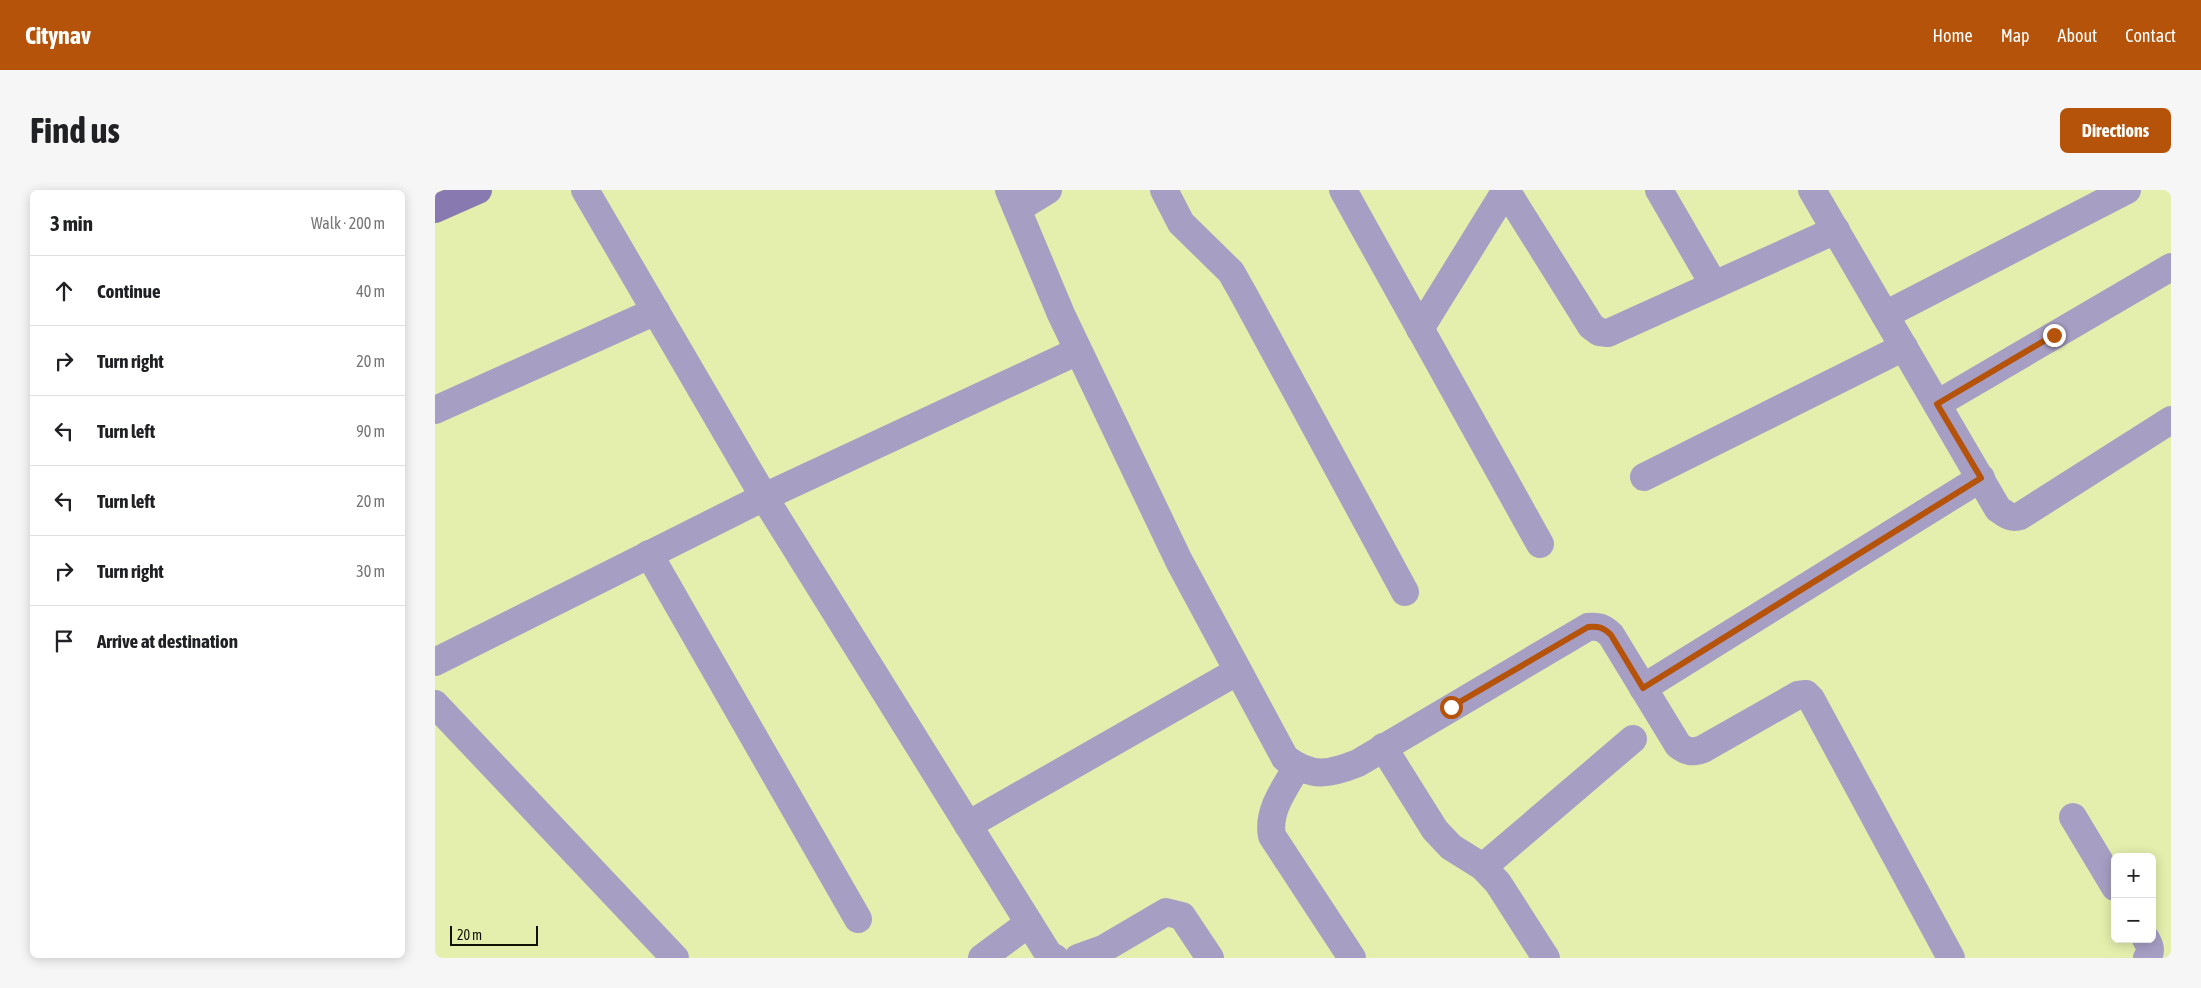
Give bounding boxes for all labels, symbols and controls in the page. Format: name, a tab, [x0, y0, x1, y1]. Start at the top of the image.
text: Citynav	[25, 22, 91, 49]
text: Home	[1933, 25, 1973, 46]
text: Map	[2001, 25, 2030, 46]
text: About	[2058, 25, 2097, 46]
text: Contact	[2125, 25, 2176, 46]
button: Directions	[2060, 108, 2171, 153]
text: Find us	[30, 110, 120, 150]
text: 3 min	[50, 211, 93, 235]
text: Walk · 200 m	[311, 214, 385, 232]
icon: ahead	[50, 277, 78, 305]
text: Continue	[97, 280, 161, 302]
text: 40 m	[356, 282, 385, 300]
route end	[2043, 324, 2066, 347]
icon: right	[50, 347, 78, 375]
text: Turn right	[97, 350, 164, 372]
text: 20 m	[356, 352, 385, 370]
icon: left	[50, 417, 78, 445]
text: Turn left	[97, 420, 155, 442]
text: 90 m	[356, 422, 385, 440]
icon: left	[50, 487, 78, 515]
text: Turn left	[97, 490, 155, 512]
text: 20 m	[356, 492, 385, 510]
icon: right	[50, 557, 78, 585]
text: Turn right	[97, 560, 164, 582]
text: 30 m	[356, 562, 385, 580]
icon: arrive	[50, 627, 78, 655]
text: Arrive at destination	[97, 630, 238, 652]
route start	[1440, 696, 1463, 719]
map controls	[2111, 853, 2156, 943]
button: +	[2111, 853, 2156, 898]
button: −	[2111, 898, 2156, 943]
scale bar	[450, 923, 537, 946]
text: 20 m	[457, 927, 482, 943]

